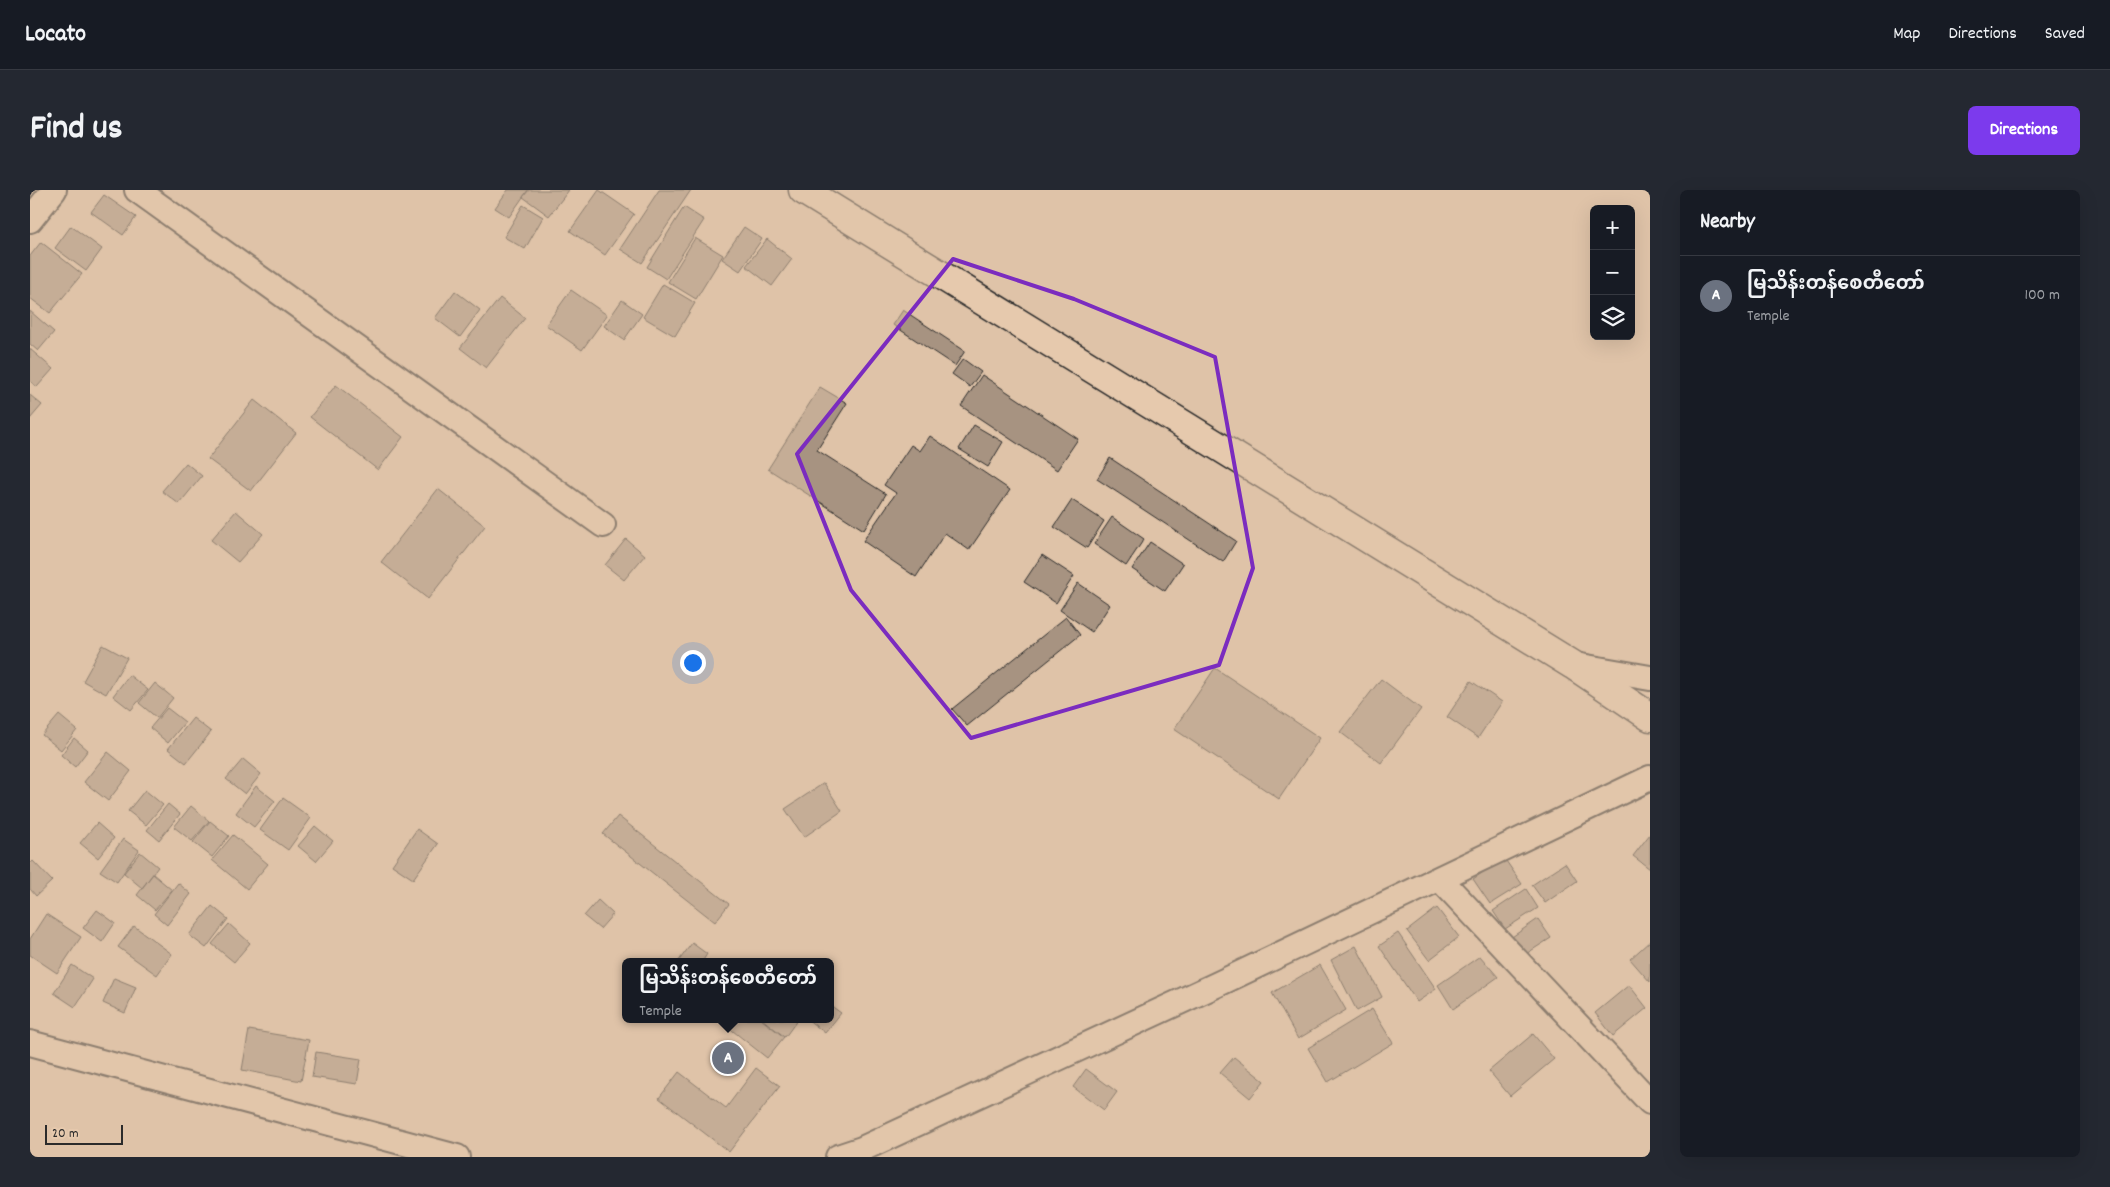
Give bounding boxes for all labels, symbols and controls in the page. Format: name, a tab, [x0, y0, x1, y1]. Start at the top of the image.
text: Locato	[25, 18, 86, 52]
text: Map	[1893, 22, 1920, 47]
text: Directions	[1948, 22, 2017, 47]
text: Saved	[2045, 22, 2085, 47]
text: Find us	[30, 105, 122, 155]
button: Directions	[1968, 106, 2080, 155]
map controls	[1590, 205, 1635, 340]
button: +	[1590, 205, 1635, 250]
text: Nearby	[1700, 208, 1755, 238]
button: −	[1590, 250, 1635, 295]
text: မြသိန်းတန်စေတီတော်	[1747, 272, 1925, 299]
text: A	[1712, 284, 1720, 307]
text: 100 m	[2024, 284, 2060, 307]
button: layers	[1590, 295, 1635, 340]
text: Temple	[1747, 305, 1790, 328]
your location	[680, 650, 706, 676]
popup	[622, 958, 834, 1023]
text: မြသိန်းတန်စေတီတော်	[639, 967, 817, 994]
text: Temple	[639, 1000, 682, 1023]
pin: A	[712, 1039, 744, 1077]
scale bar	[45, 1122, 122, 1145]
text: 20 m	[52, 1124, 79, 1144]

